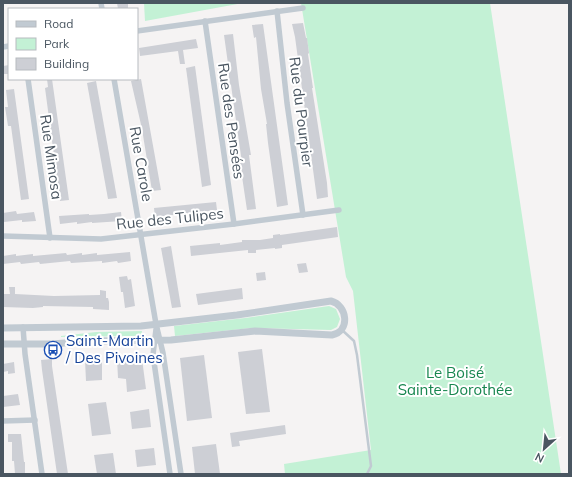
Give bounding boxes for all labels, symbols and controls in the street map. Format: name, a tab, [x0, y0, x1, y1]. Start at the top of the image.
legend	[8, 8, 138, 80]
text: Road	[44, 16, 73, 31]
text: Park	[44, 36, 70, 51]
text: Building	[44, 56, 89, 71]
street label: Rue du Pourpier	[285, 56, 318, 169]
street label: Rue des Pensées	[214, 62, 249, 180]
street label: Rue Mimosa	[36, 113, 67, 201]
street label: Rue Carole	[126, 125, 157, 203]
street label: Rue des Tulipes	[115, 203, 225, 234]
place label: Saint-Martin / Des Pivoines	[65, 331, 163, 367]
bus stop icon: Saint-Martin / Des Pivoines	[43, 340, 63, 360]
park label: Le Boisé Sainte-Dorothée	[398, 363, 512, 399]
north arrow	[524, 429, 564, 469]
text: N	[533, 450, 546, 466]

